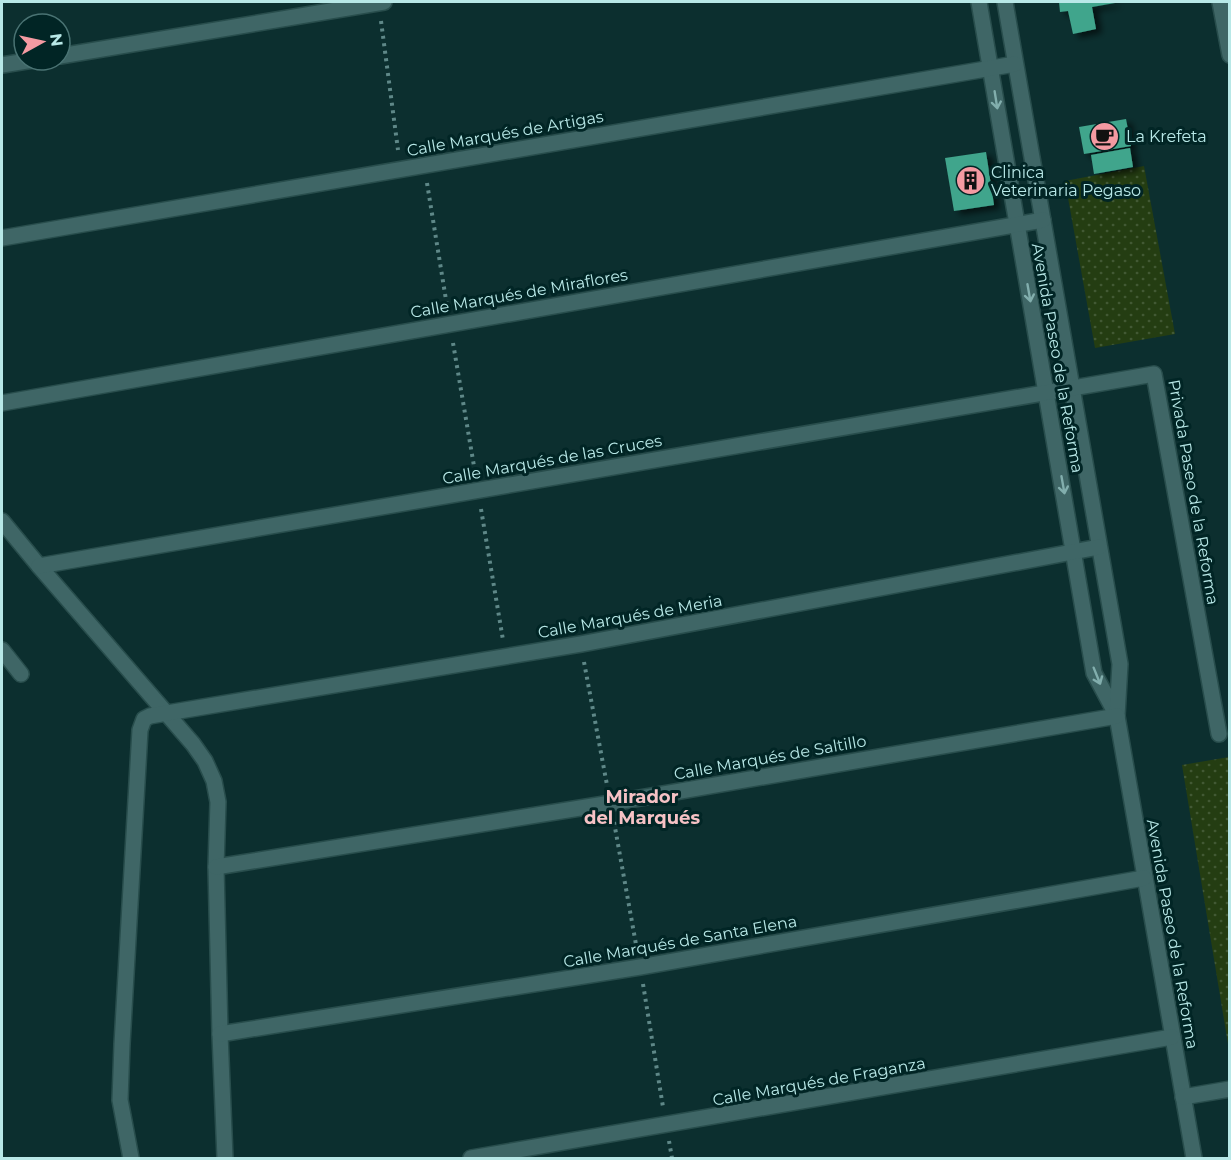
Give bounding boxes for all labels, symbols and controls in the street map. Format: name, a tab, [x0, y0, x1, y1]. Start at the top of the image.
north arrow	[12, 12, 72, 72]
text: N	[46, 32, 67, 48]
one-way arrow	[991, 90, 1002, 110]
street label: Calle Marqués de Artigas	[405, 107, 605, 160]
cafe icon: La Krefeta	[1089, 120, 1121, 152]
place label: La Krefeta	[1126, 127, 1207, 146]
place label: Clinica Veterinaria Pegaso	[991, 163, 1141, 200]
building icon: Clinica Veterinaria Pegaso	[954, 165, 986, 197]
street label: Avenida Paseo de la Reforma	[1028, 242, 1087, 474]
street label: Calle Marqués de Miraflores	[409, 265, 629, 322]
one-way arrow	[1024, 282, 1035, 302]
street label: Privada Paseo de la Reforma	[1164, 378, 1223, 606]
street label: Calle Marqués de las Cruces	[441, 431, 664, 488]
one-way arrow	[1057, 474, 1068, 494]
street label: Calle Marqués de Meria	[536, 591, 724, 642]
one-way arrow	[1092, 667, 1103, 685]
street label: Calle Marqués de Saltillo	[672, 731, 868, 784]
district label: Mirador del Marqués	[584, 786, 700, 829]
street label: Avenida Paseo de la Reforma	[1143, 818, 1202, 1050]
street label: Calle Marqués de Santa Elena	[562, 912, 798, 971]
street label: Calle Marqués de Fraganza	[711, 1053, 927, 1110]

